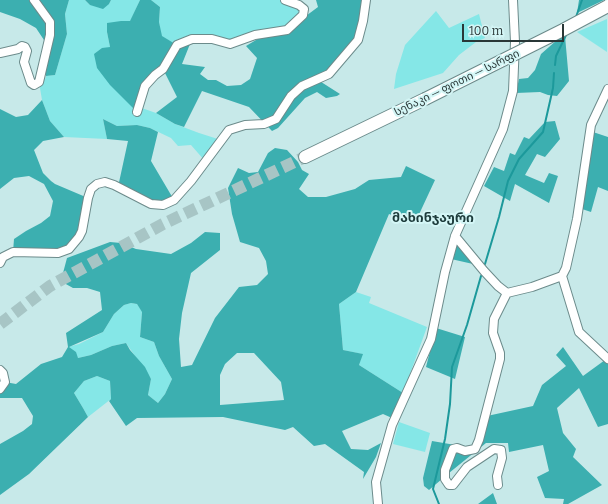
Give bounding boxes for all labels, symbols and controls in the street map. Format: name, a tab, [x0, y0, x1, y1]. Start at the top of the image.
scale bar	[464, 16, 566, 42]
text: 100 m	[469, 24, 503, 38]
street label: სენაკი — ფოთი — სარფი	[392, 47, 522, 119]
district label: მახინჯაური	[392, 210, 474, 226]

